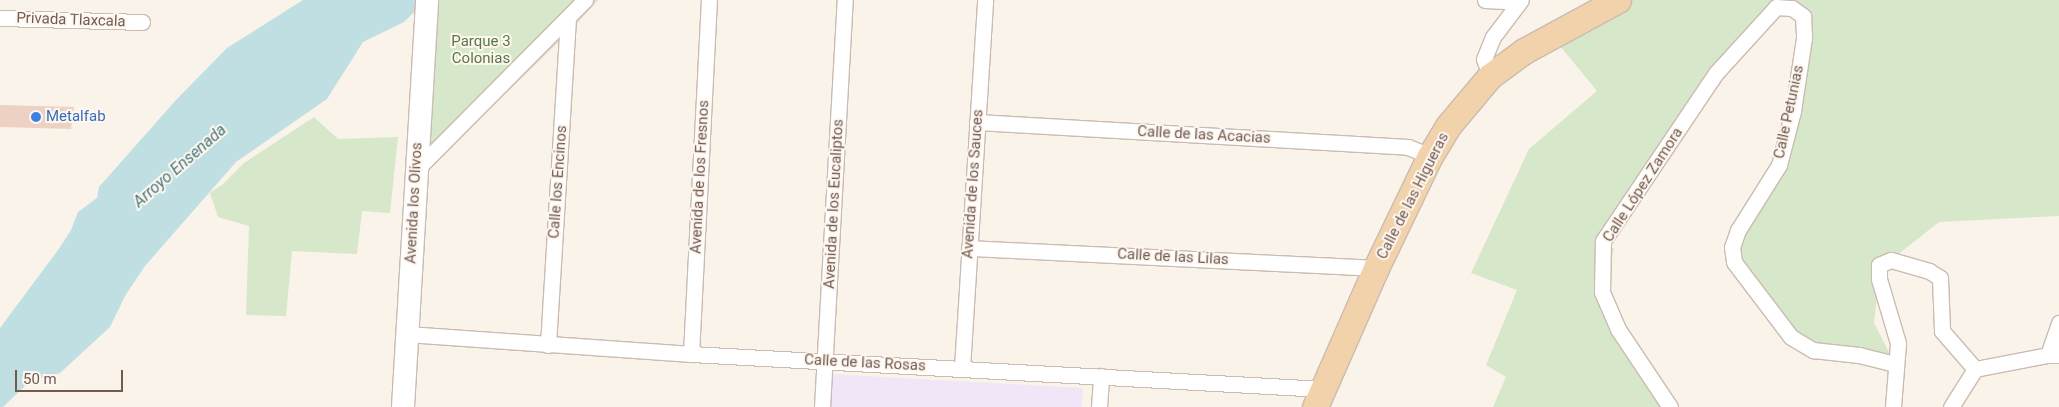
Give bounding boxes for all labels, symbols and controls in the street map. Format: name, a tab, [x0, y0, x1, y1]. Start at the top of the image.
street label: Privada Tlaxcala	[16, 9, 126, 31]
park label: Parque 3 Colonias	[451, 32, 511, 67]
street label: Calle Petunias	[1770, 64, 1808, 160]
street label: Avenida de los Fresnos	[687, 100, 713, 254]
place label: Metalfab	[46, 108, 106, 126]
street label: Avenida de los Sauces	[959, 109, 987, 259]
marker: Metalfab	[30, 111, 42, 123]
street label: Avenida de los Eucaliptos	[821, 119, 847, 289]
water label: Arroyo Ensenada	[130, 120, 230, 212]
street label: Calle de las Acacias	[1137, 123, 1271, 147]
street label: Calle López Zamora	[1599, 124, 1687, 246]
street label: Calle los Encinos	[545, 125, 571, 239]
street label: Calle de las Higueras	[1373, 130, 1453, 262]
street label: Avenida los Olivos	[402, 142, 426, 264]
street label: Calle de las Lilas	[1117, 245, 1229, 269]
street label: Calle de las Rosas	[804, 351, 926, 375]
scale bar	[18, 360, 125, 392]
text: 50 m	[23, 370, 57, 388]

